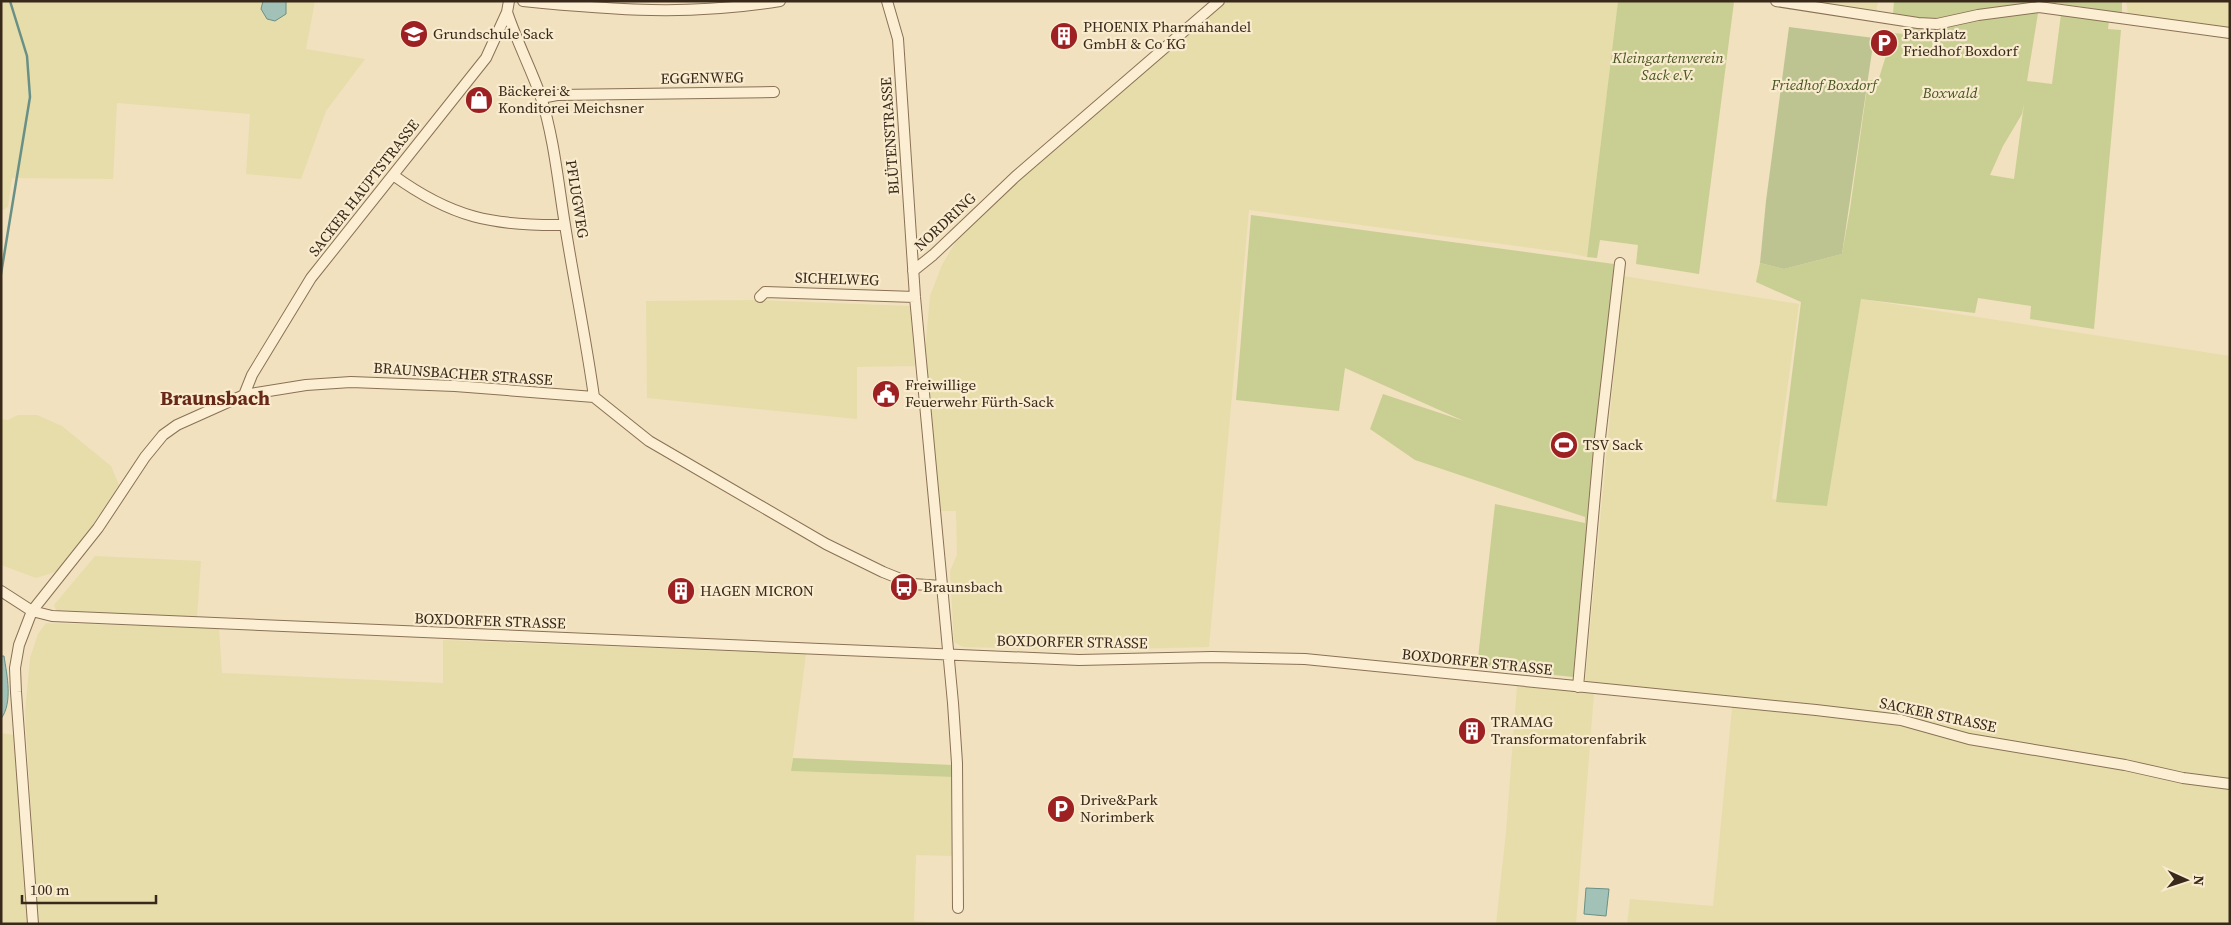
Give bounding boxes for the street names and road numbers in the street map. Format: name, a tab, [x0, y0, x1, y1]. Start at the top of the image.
street label: EGGENWEG	[660, 66, 744, 89]
street label: BLÜTENSTRASSE	[875, 77, 904, 195]
street label: SACKER HAUPTSTRASSE	[303, 115, 424, 261]
street label: PFLUGWEG	[561, 158, 594, 240]
street label: NORDRING	[909, 188, 980, 256]
street label: SICHELWEG	[795, 267, 879, 290]
street label: BRAUNSBACHER STRASSE	[373, 357, 553, 390]
street label: BOXDORFER STRASSE	[414, 607, 566, 634]
street label: BOXDORFER STRASSE	[996, 630, 1148, 653]
street label: BOXDORFER STRASSE	[1401, 643, 1553, 680]
street label: SACKER STRASSE	[1878, 692, 1999, 737]

